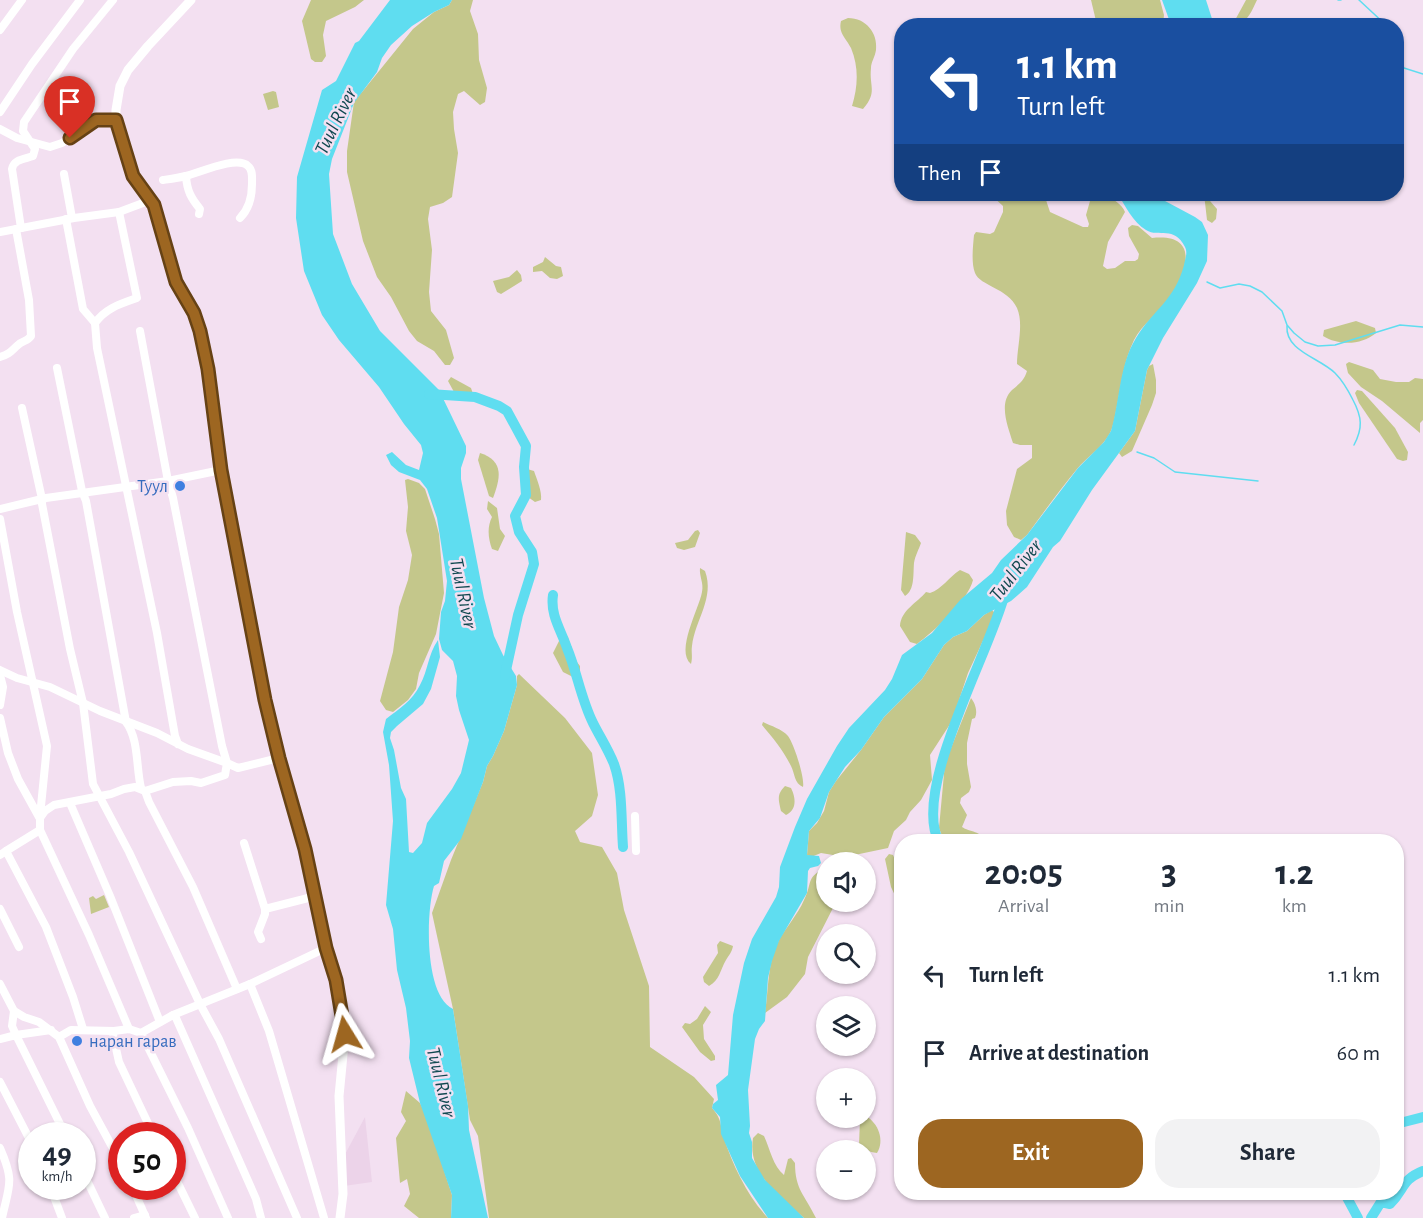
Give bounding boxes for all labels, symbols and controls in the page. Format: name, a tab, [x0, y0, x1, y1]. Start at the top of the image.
icon: left	[918, 42, 996, 120]
text: 1.1 km	[1017, 44, 1118, 86]
pin	[44, 76, 95, 138]
water label: Tuul River	[311, 84, 361, 158]
icon: arrive	[53, 85, 86, 118]
text: Turn left	[1017, 93, 1105, 120]
icon: arrive	[974, 156, 1007, 189]
text: Then	[918, 162, 962, 184]
place label: Туул	[137, 478, 168, 496]
marker: Туул	[173, 479, 187, 493]
water label: Tuul River	[986, 536, 1046, 605]
water label: Tuul River	[446, 556, 480, 631]
map controls	[816, 852, 876, 1200]
button: sound	[816, 852, 876, 912]
text: 20:05	[985, 855, 1063, 891]
text: 3	[1161, 855, 1177, 891]
text: 1.2	[1275, 855, 1313, 891]
text: Arrival	[998, 896, 1049, 916]
text: min	[1153, 896, 1185, 916]
text: km	[1282, 896, 1307, 916]
button: search	[816, 924, 876, 984]
icon: left	[918, 959, 951, 992]
text: Turn left	[969, 964, 1043, 986]
text: 1.1 km	[1329, 964, 1380, 986]
button: layers	[816, 996, 876, 1056]
position arrow	[313, 1002, 377, 1066]
place label: наран гарав	[89, 1033, 177, 1051]
marker: наран гарав	[70, 1034, 84, 1048]
icon: arrive	[918, 1037, 951, 1070]
text: Arrive at destination	[969, 1042, 1149, 1064]
text: 60 m	[1337, 1042, 1380, 1064]
water label: Tuul River	[423, 1045, 459, 1120]
button: +	[816, 1068, 876, 1128]
button: Exit	[918, 1119, 1143, 1188]
button: Share	[1155, 1119, 1380, 1188]
speed limit sign: 50	[108, 1122, 186, 1200]
text: 49	[42, 1139, 72, 1169]
button: −	[816, 1140, 876, 1200]
text: km/h	[42, 1169, 72, 1184]

